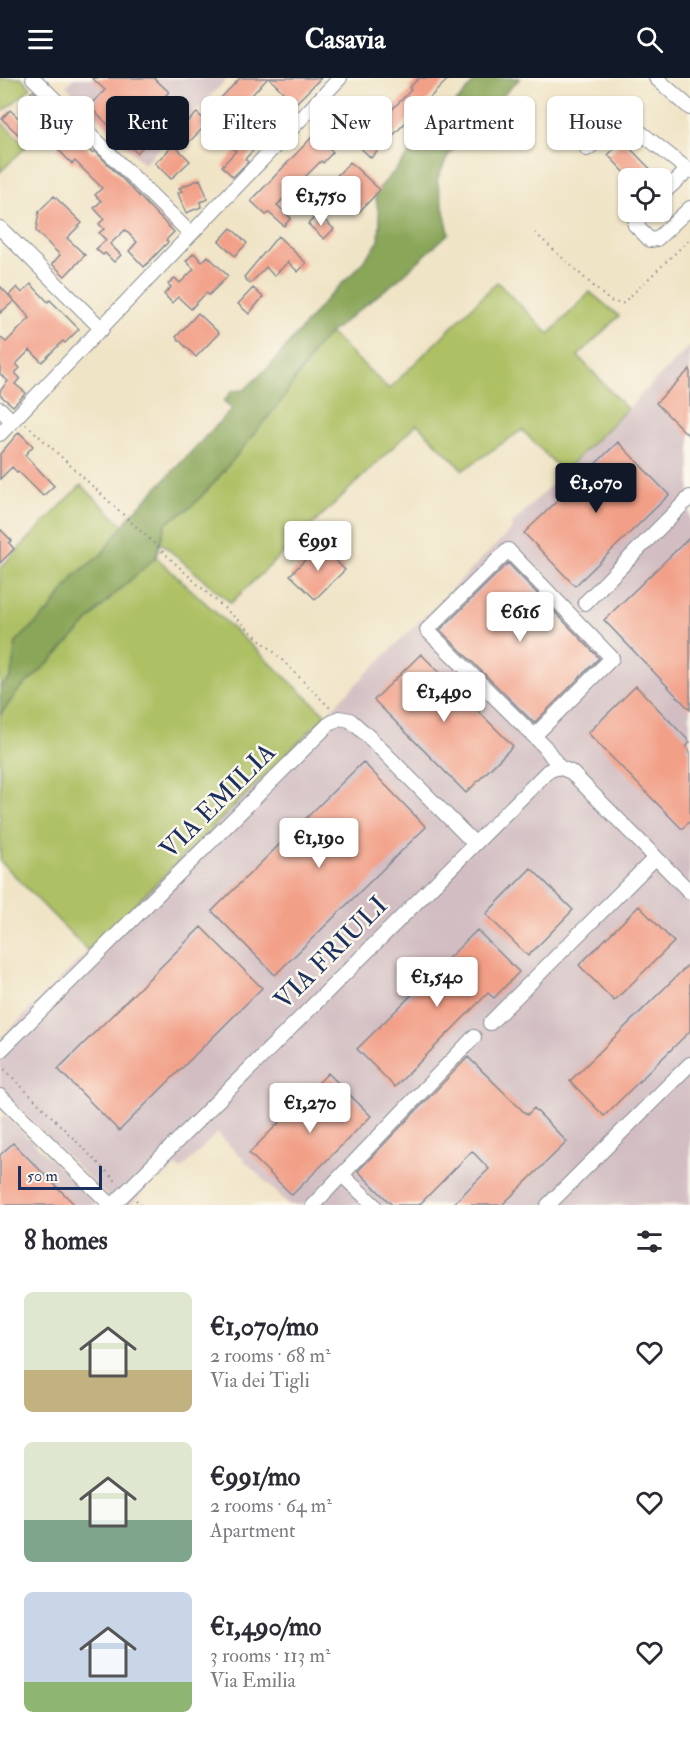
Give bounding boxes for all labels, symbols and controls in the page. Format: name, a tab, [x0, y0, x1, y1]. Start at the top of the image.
icon: menu	[24, 23, 57, 56]
text: Casavia	[305, 23, 385, 56]
icon: search	[633, 23, 666, 56]
chip: Buy	[18, 96, 94, 150]
chip: Rent	[106, 96, 189, 150]
chip: Filters	[201, 96, 298, 150]
chip: New	[310, 96, 392, 150]
chip: Apartment	[404, 96, 535, 150]
chip: House	[547, 96, 643, 150]
map controls	[618, 168, 672, 222]
button: locate	[618, 168, 672, 222]
pin: €1,750	[272, 176, 370, 227]
text: €1,750	[296, 183, 346, 208]
pin: €1,070	[547, 463, 645, 514]
text: €1,070	[569, 470, 623, 495]
pin: €991	[282, 521, 354, 572]
text: €991	[298, 528, 338, 553]
pin: €616	[484, 592, 556, 643]
text: €616	[501, 599, 539, 624]
pin: €1,490	[395, 672, 493, 723]
text: €1,490	[416, 679, 472, 704]
street label: VIA EMILIA	[153, 736, 283, 866]
pin: €1,190	[270, 818, 368, 869]
text: €1,190	[293, 825, 345, 850]
street label: VIA FRIULI	[268, 890, 394, 1016]
pin: €1,540	[388, 957, 486, 1008]
text: €1,540	[411, 964, 463, 989]
pin: €1,270	[261, 1083, 359, 1134]
text: €1,270	[283, 1090, 337, 1115]
scale bar	[18, 1163, 102, 1190]
text: 50 m	[27, 1166, 58, 1186]
text: 8 homes	[24, 1225, 108, 1257]
icon: filters	[633, 1225, 666, 1258]
text: €1,070/mo	[210, 1311, 319, 1343]
icon: home	[72, 1316, 144, 1388]
icon: heart	[633, 1336, 666, 1369]
text: 2 rooms · 68 m²	[210, 1343, 331, 1368]
text: Via dei Tigli	[210, 1368, 310, 1393]
text: €991/mo	[210, 1461, 300, 1493]
icon: home	[72, 1466, 144, 1538]
icon: heart	[633, 1486, 666, 1519]
text: 2 rooms · 64 m²	[210, 1493, 332, 1518]
text: Apartment	[210, 1518, 295, 1543]
text: €1,490/mo	[210, 1611, 321, 1643]
icon: home	[72, 1616, 144, 1688]
icon: heart	[633, 1636, 666, 1669]
text: 3 rooms · 113 m²	[210, 1643, 331, 1668]
text: Via Emilia	[210, 1668, 296, 1693]

